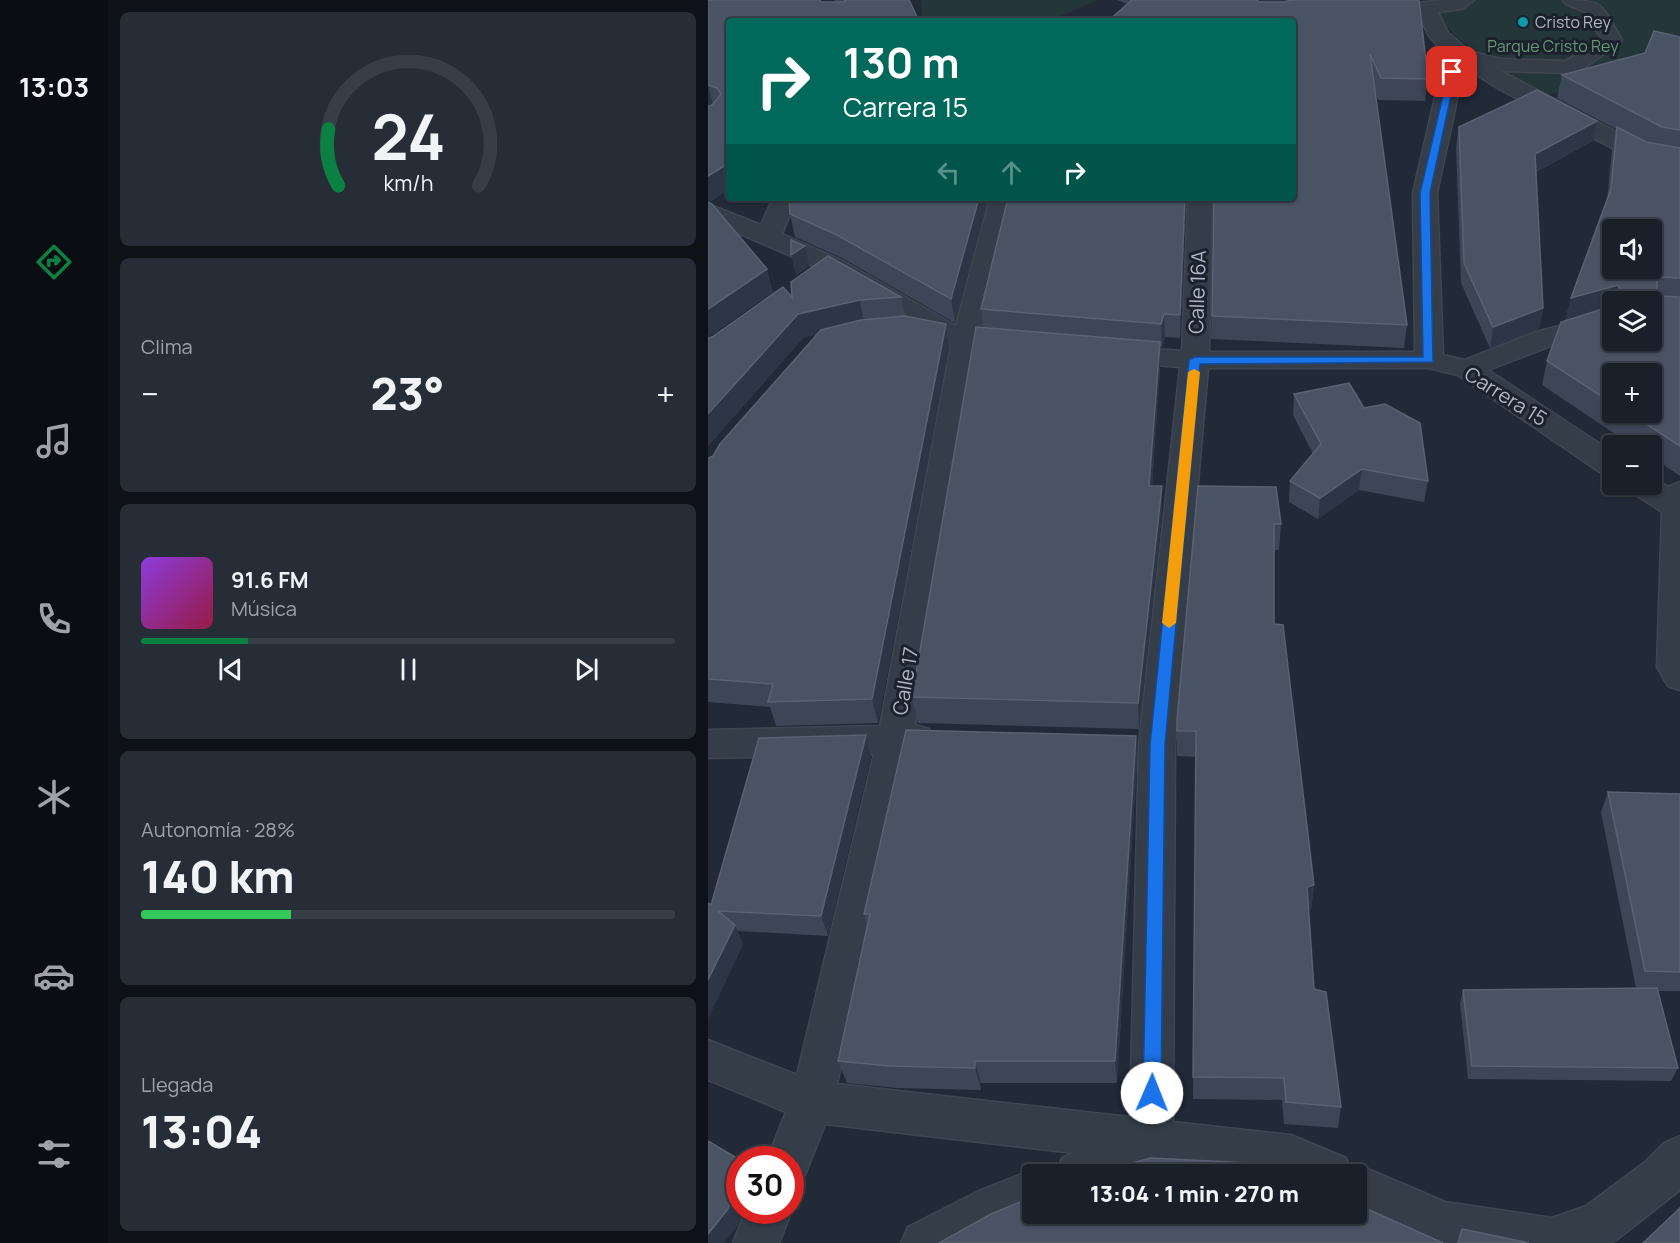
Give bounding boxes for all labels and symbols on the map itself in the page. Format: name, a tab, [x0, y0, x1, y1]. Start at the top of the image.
place label: Cristo Rey	[1535, 11, 1611, 33]
marker: Cristo Rey	[1516, 15, 1530, 29]
park label: Parque Cristo Rey	[1487, 35, 1619, 57]
pin	[1426, 46, 1477, 97]
street label: Calle 16A	[1182, 250, 1212, 334]
street label: Carrera 15	[1460, 360, 1552, 432]
street label: Calle 17	[886, 645, 924, 717]
position arrow	[1120, 1061, 1184, 1125]
speed limit sign: 30	[726, 1146, 804, 1224]

